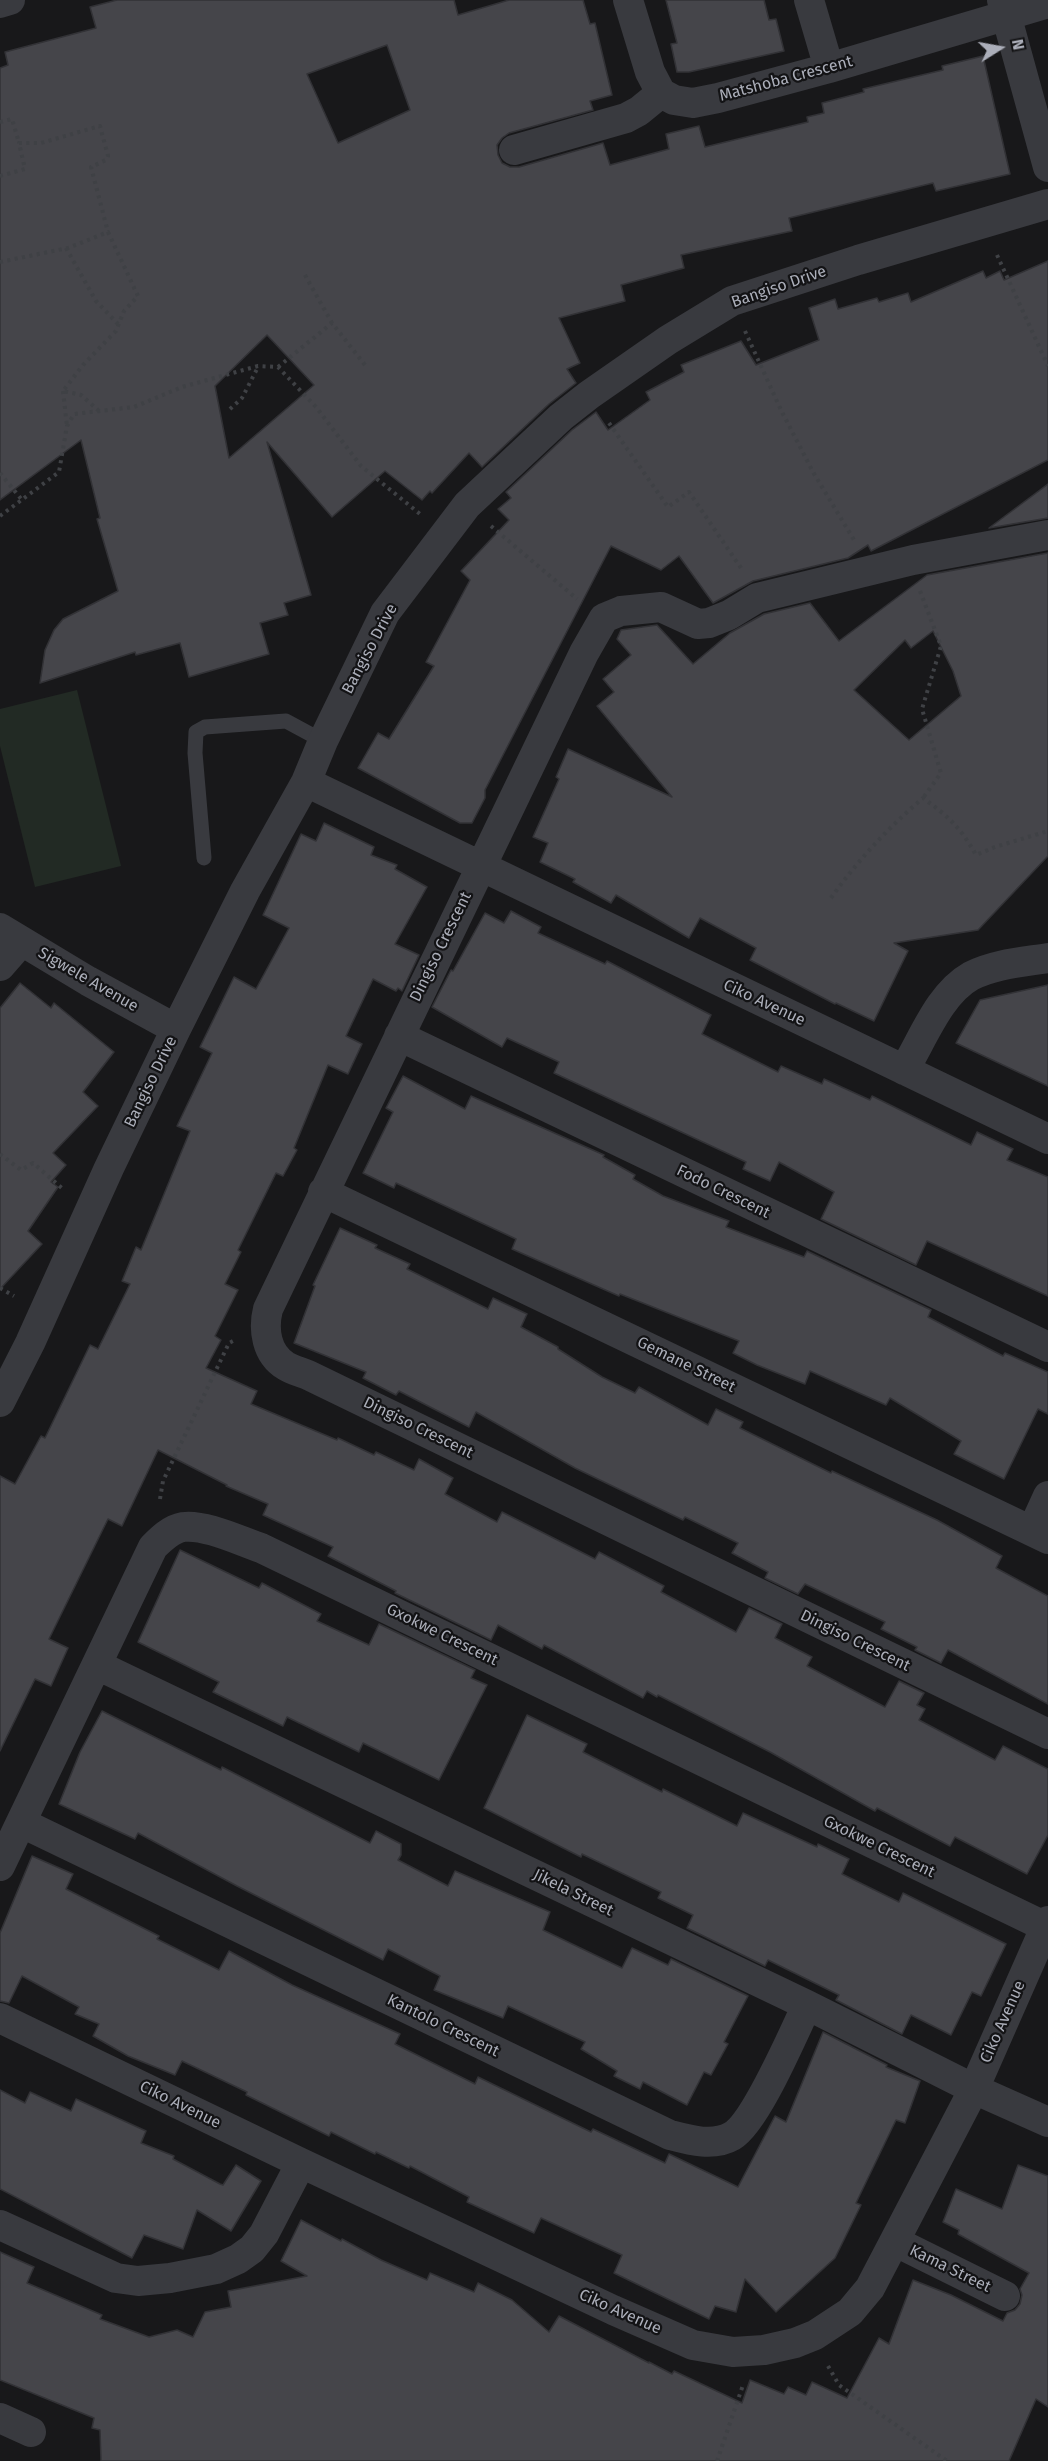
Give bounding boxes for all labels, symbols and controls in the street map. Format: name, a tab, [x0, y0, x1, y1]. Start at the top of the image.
north arrow	[970, 18, 1030, 78]
text: N	[1008, 37, 1028, 51]
street label: Matshoba Crescent	[717, 52, 855, 106]
street label: Bangiso Drive	[729, 262, 829, 312]
street label: Bangiso Drive	[338, 601, 402, 697]
street label: Dingiso Crescent	[406, 889, 476, 1005]
street label: Sigwele Avenue	[35, 944, 141, 1016]
street label: Ciko Avenue	[720, 976, 808, 1030]
street label: Bangiso Drive	[121, 1033, 181, 1131]
street label: Fodo Crescent	[673, 1161, 773, 1223]
street label: Gemane Street	[634, 1333, 738, 1397]
street label: Dingiso Crescent	[360, 1393, 476, 1463]
street label: Gxokwe Crescent	[383, 1600, 501, 1670]
street label: Dingiso Crescent	[797, 1606, 913, 1676]
street label: Gxokwe Crescent	[820, 1812, 938, 1882]
street label: Jikela Street	[530, 1865, 616, 1921]
street label: Ciko Avenue	[976, 1978, 1030, 2066]
street label: Kantolo Crescent	[384, 1991, 502, 2061]
street label: Ciko Avenue	[136, 2077, 224, 2133]
street label: Kama Street	[906, 2241, 994, 2297]
street label: Ciko Avenue	[576, 2285, 664, 2339]

